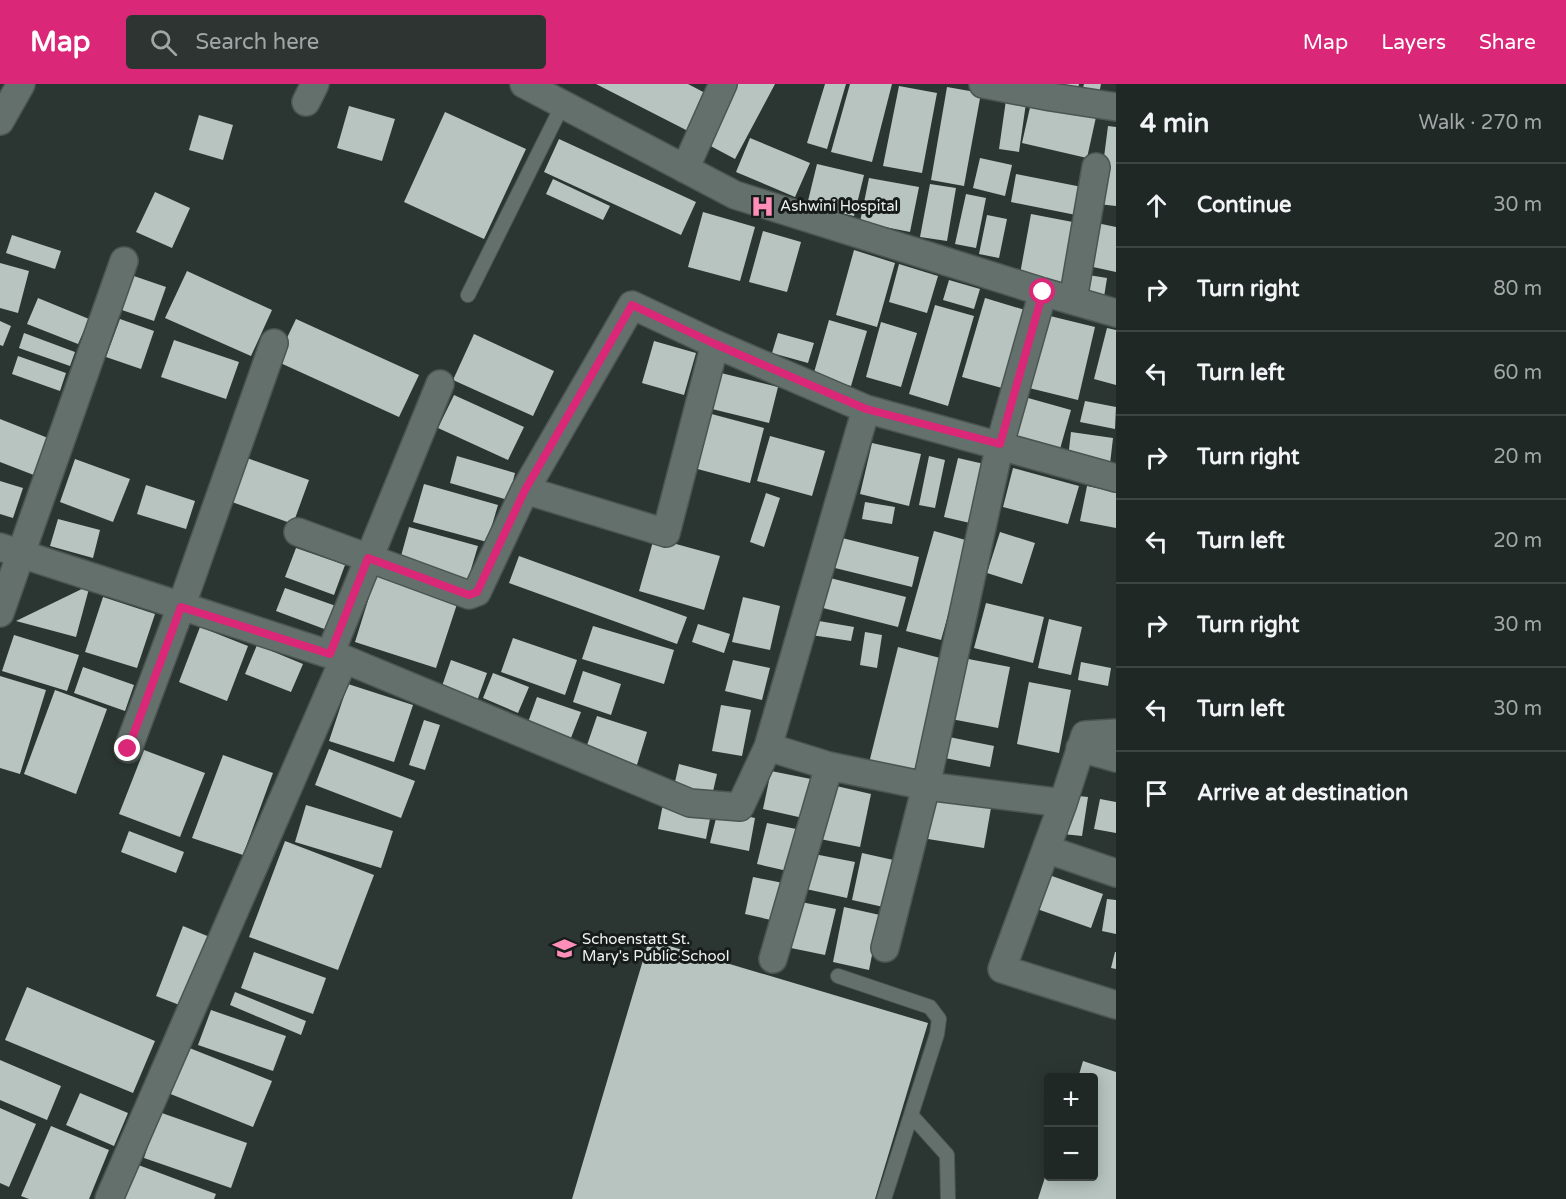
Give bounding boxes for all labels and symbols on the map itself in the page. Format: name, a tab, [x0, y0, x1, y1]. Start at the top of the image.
hospital icon: Ashwini Hospital	[749, 193, 775, 219]
place label: Ashwini Hospital	[780, 197, 898, 215]
route start	[1029, 278, 1055, 304]
route end	[114, 735, 140, 761]
place label: Schoenstatt St. Mary's Public School	[582, 930, 729, 965]
school or university icon: Schoenstatt St. Mary's Public School	[551, 935, 577, 961]

